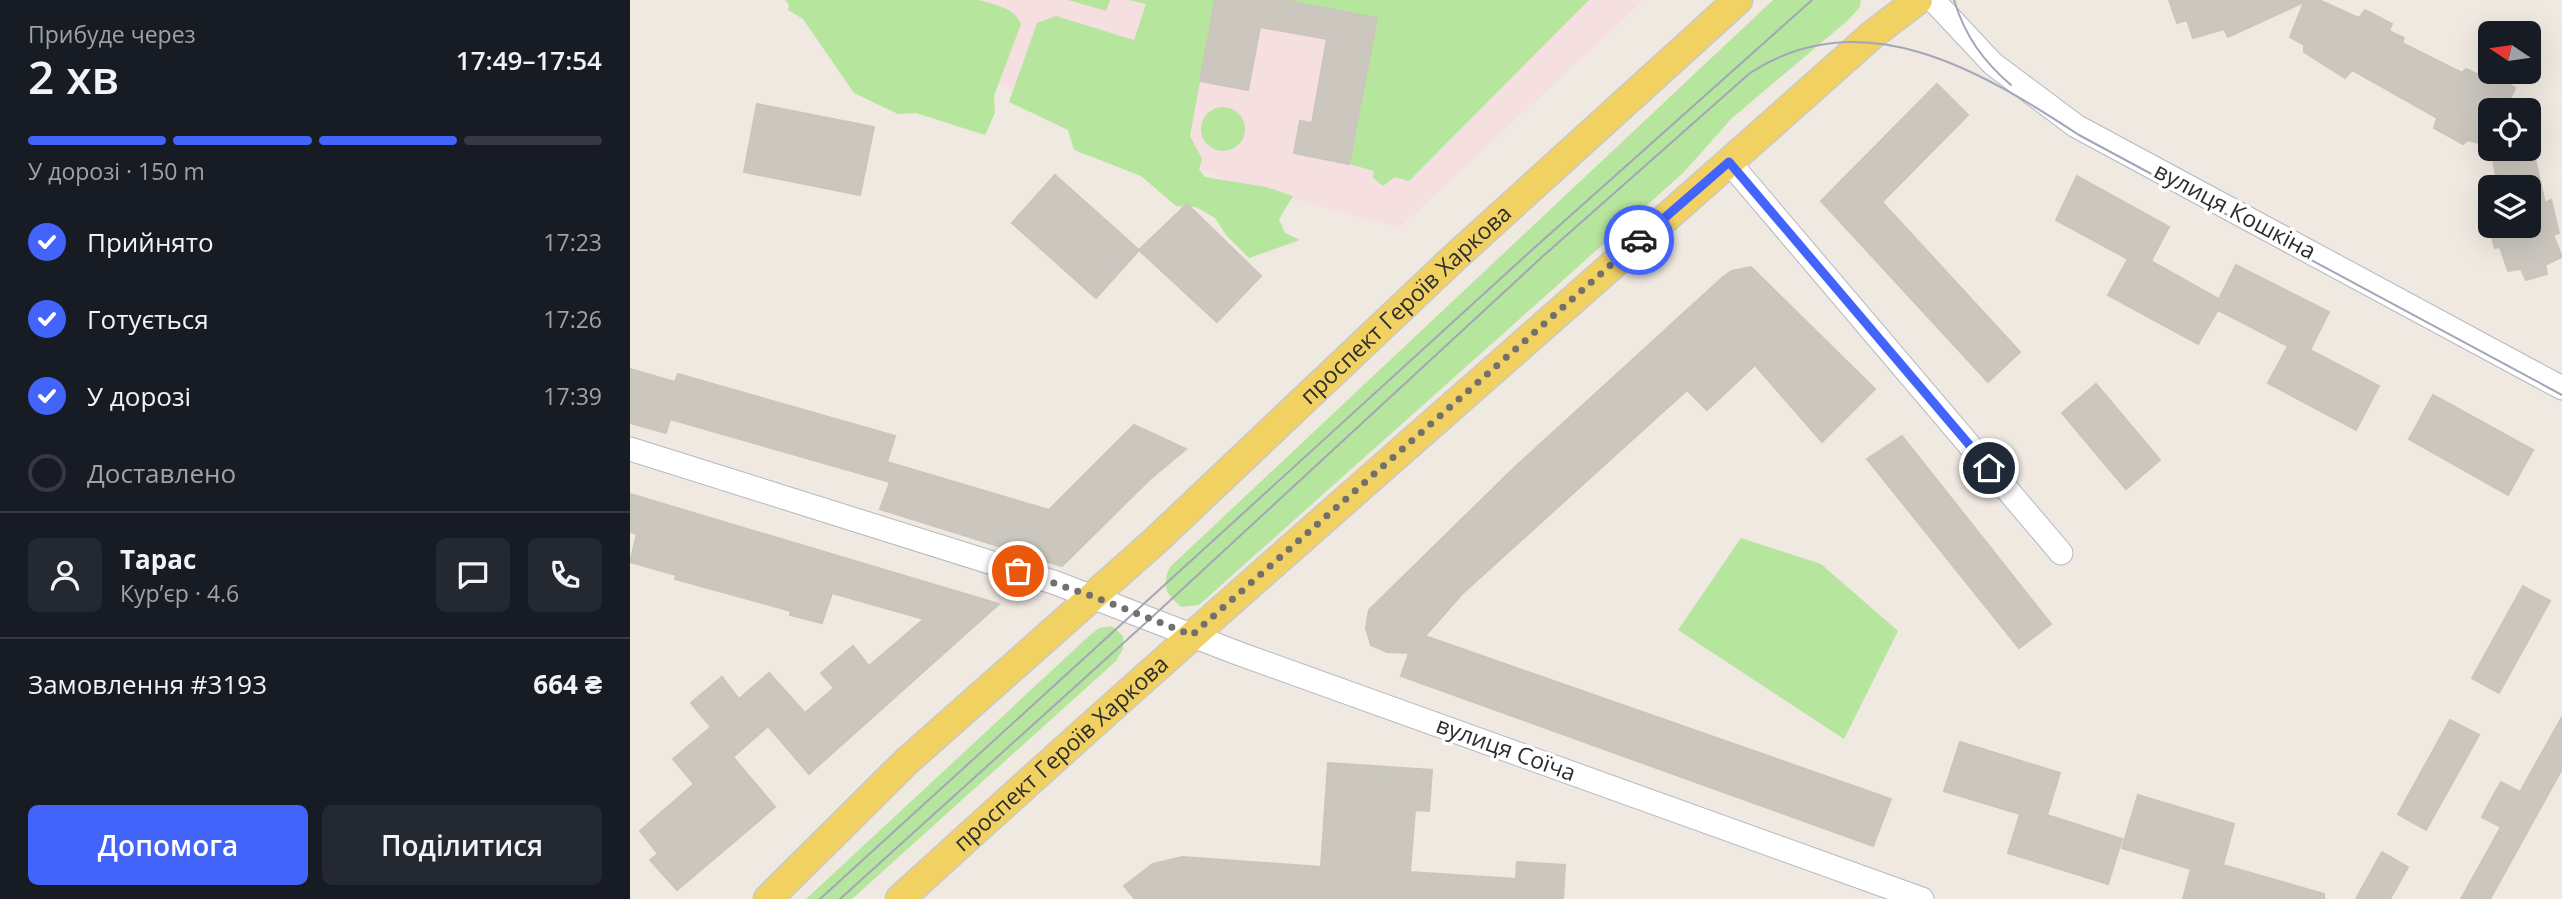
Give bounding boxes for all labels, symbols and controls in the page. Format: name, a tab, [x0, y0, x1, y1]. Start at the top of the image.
text: Прибуде через	[28, 18, 196, 50]
north arrow	[2478, 21, 2541, 84]
map controls	[2478, 21, 2541, 238]
text: 17:49–17:54	[456, 42, 602, 78]
text: 2 хв	[28, 45, 119, 107]
button: locate	[2478, 98, 2541, 161]
street label: вулиця Кошкіна	[2149, 154, 2322, 266]
text: У дорозі · 150 m	[28, 155, 205, 187]
button: layers	[2478, 175, 2541, 238]
street label: проспект Героїв Харкова	[1292, 197, 1518, 411]
courier	[1604, 205, 1674, 275]
icon: car	[1620, 221, 1658, 259]
icon: check	[28, 223, 66, 261]
text: Прийнято	[87, 224, 214, 260]
text: 17:23	[543, 226, 602, 258]
icon: check	[28, 300, 66, 338]
text: Готується	[87, 301, 209, 337]
text: 17:26	[543, 303, 602, 335]
icon: check	[28, 377, 66, 415]
text: У дорозі	[87, 378, 191, 414]
text: 17:39	[543, 380, 602, 412]
pin	[1959, 438, 2019, 498]
icon: home	[1970, 449, 2008, 487]
text: Доставлено	[87, 455, 236, 491]
button: person	[28, 538, 102, 612]
button: chat	[436, 538, 510, 612]
button: phone	[528, 538, 602, 612]
text: Тарас	[120, 541, 196, 577]
pin	[988, 541, 1048, 601]
icon: bag	[999, 552, 1037, 590]
text: Кур’єр · 4.6	[120, 577, 239, 609]
street label: проспект Героїв Харкова	[946, 648, 1175, 858]
text: Замовлення #3193	[28, 666, 267, 702]
text: 664 ₴	[533, 666, 602, 702]
street label: вулиця Соїча	[1432, 708, 1581, 788]
button: Допомога	[28, 805, 308, 885]
button: Поділитися	[322, 805, 602, 885]

